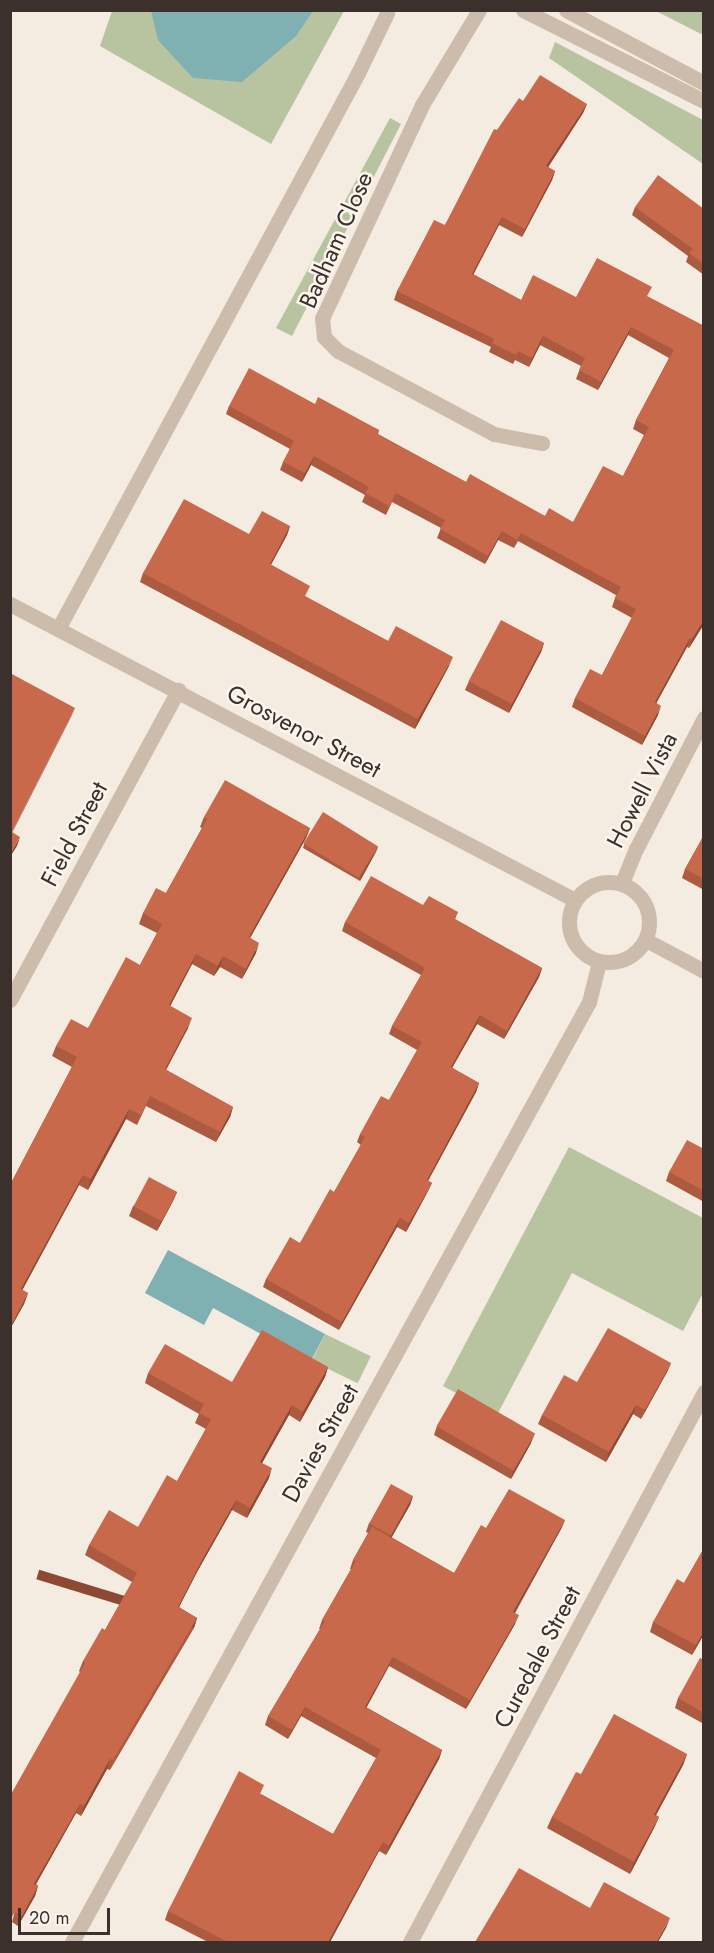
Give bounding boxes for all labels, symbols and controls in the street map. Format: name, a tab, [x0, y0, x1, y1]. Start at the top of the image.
street label: Badham Close	[293, 168, 379, 312]
street label: Grosvenor Street	[222, 678, 386, 784]
street label: Howell Vista	[601, 728, 683, 852]
street label: Field Street	[34, 777, 114, 891]
street label: Davies Street	[276, 1379, 364, 1507]
street label: Curedale Street	[487, 1581, 587, 1733]
scale bar	[21, 1896, 112, 1934]
text: 20 m	[29, 1905, 69, 1931]

